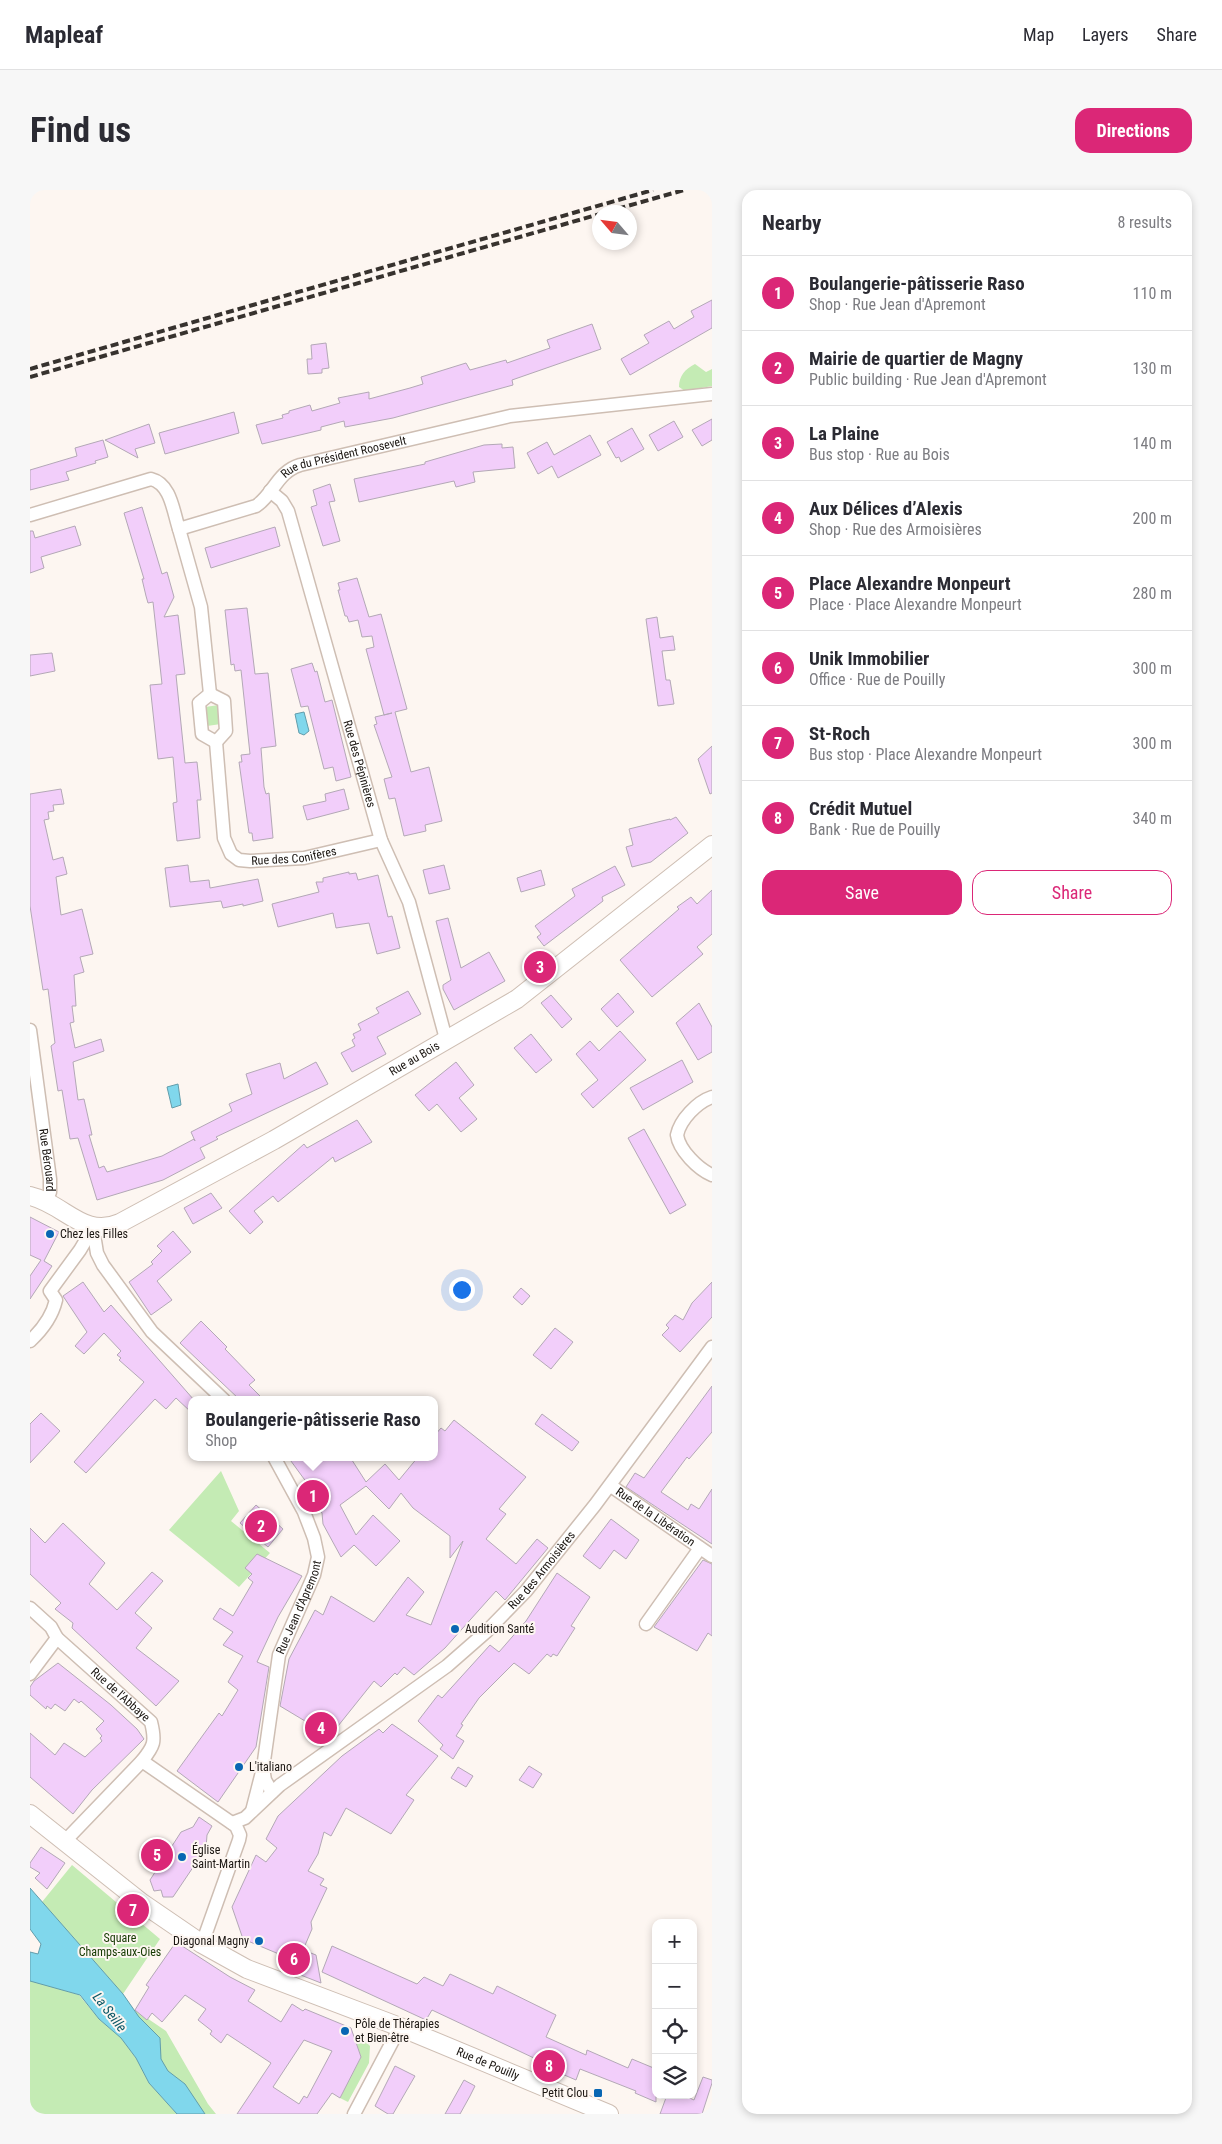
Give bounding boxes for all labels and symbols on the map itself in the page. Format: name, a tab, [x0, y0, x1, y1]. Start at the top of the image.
north arrow	[592, 205, 637, 250]
street label: Rue du Président Roosevelt	[278, 433, 408, 481]
street label: Rue des Pépinières	[340, 719, 378, 809]
street label: Rue des Conifères	[251, 844, 338, 868]
pin: 3	[524, 948, 556, 986]
street label: Rue au Bois	[387, 1039, 442, 1079]
street label: Rue Bérouard	[36, 1127, 57, 1191]
place label: Chez les Filles	[60, 1227, 128, 1241]
marker: Chez les Filles	[44, 1228, 56, 1240]
your location	[449, 1277, 475, 1303]
pin: 1	[297, 1477, 329, 1515]
street label: Rue de la Libération	[613, 1484, 698, 1549]
pin: 2	[245, 1507, 277, 1545]
street label: Rue des Armoisières	[505, 1528, 578, 1612]
street label: Rue Jean d'Apremont	[273, 1559, 324, 1656]
place label: Audition Santé	[465, 1622, 535, 1636]
marker: Audition Santé	[449, 1623, 461, 1635]
street label: Rue de l'Abbaye	[88, 1665, 153, 1725]
pin: 4	[305, 1709, 337, 1747]
place label: L'italiano	[249, 1760, 292, 1774]
marker: L'italiano	[233, 1761, 245, 1773]
pin: 5	[141, 1836, 173, 1874]
place label: Église Saint-Martin	[192, 1842, 250, 1871]
marker: Église Saint-Martin	[176, 1851, 188, 1863]
pin: 7	[117, 1891, 149, 1929]
park label: Square Champs-aux-Oies	[79, 1931, 161, 1959]
place label: Diagonal Magny	[173, 1934, 249, 1948]
marker: Diagonal Magny	[253, 1935, 265, 1947]
pin: 6	[278, 1940, 310, 1978]
water label: La Seille	[90, 1989, 130, 2035]
place label: Pôle de Thérapies et Bien-être	[355, 2017, 439, 2045]
marker: Pôle de Thérapies et Bien-être	[339, 2025, 351, 2037]
street label: Rue de Pouilly	[454, 2044, 521, 2083]
pin: 8	[533, 2047, 565, 2085]
place label: Petit Clou	[542, 2086, 588, 2100]
marker: Petit Clou	[592, 2087, 604, 2099]

